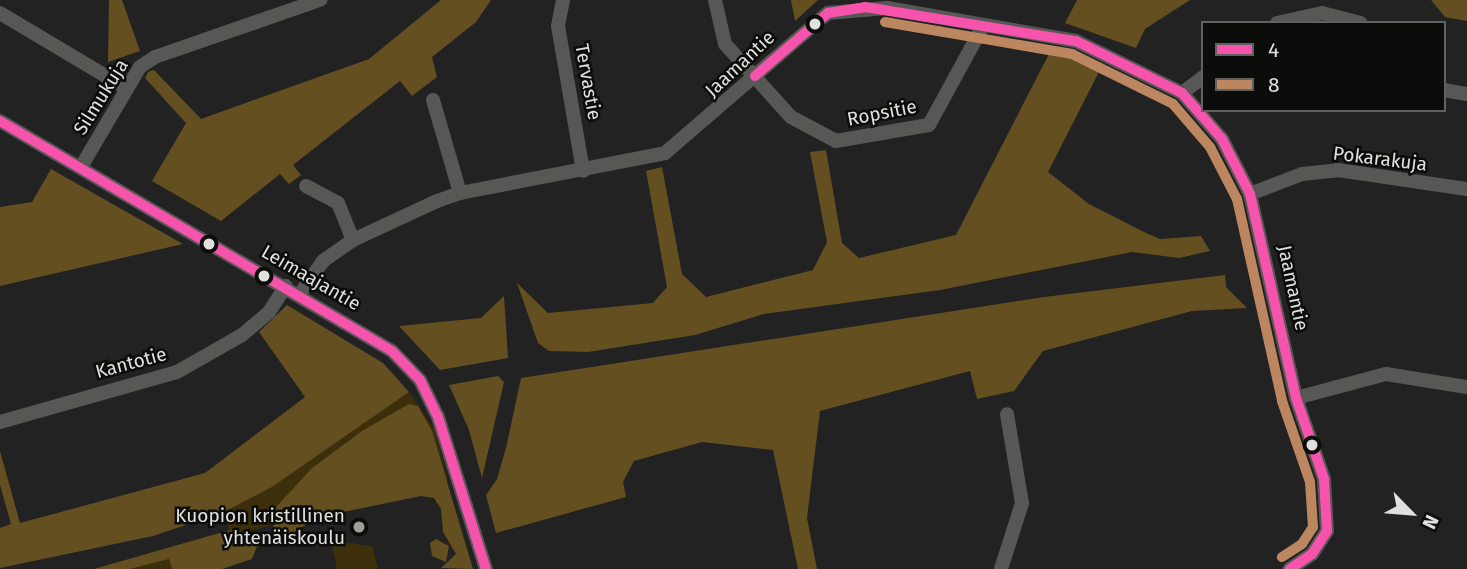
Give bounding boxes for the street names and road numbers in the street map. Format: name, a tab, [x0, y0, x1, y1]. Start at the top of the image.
street label: Jaamantie	[701, 26, 779, 102]
street label: Tervastie	[570, 42, 606, 122]
street label: Silmukuja	[69, 55, 133, 139]
street label: Ropsitie	[845, 95, 919, 131]
street label: Pokarakuja	[1332, 142, 1428, 176]
street label: Leimaajantie	[257, 240, 365, 316]
street label: Jaamantie	[1273, 243, 1313, 333]
street label: Kantotie	[93, 343, 169, 383]

